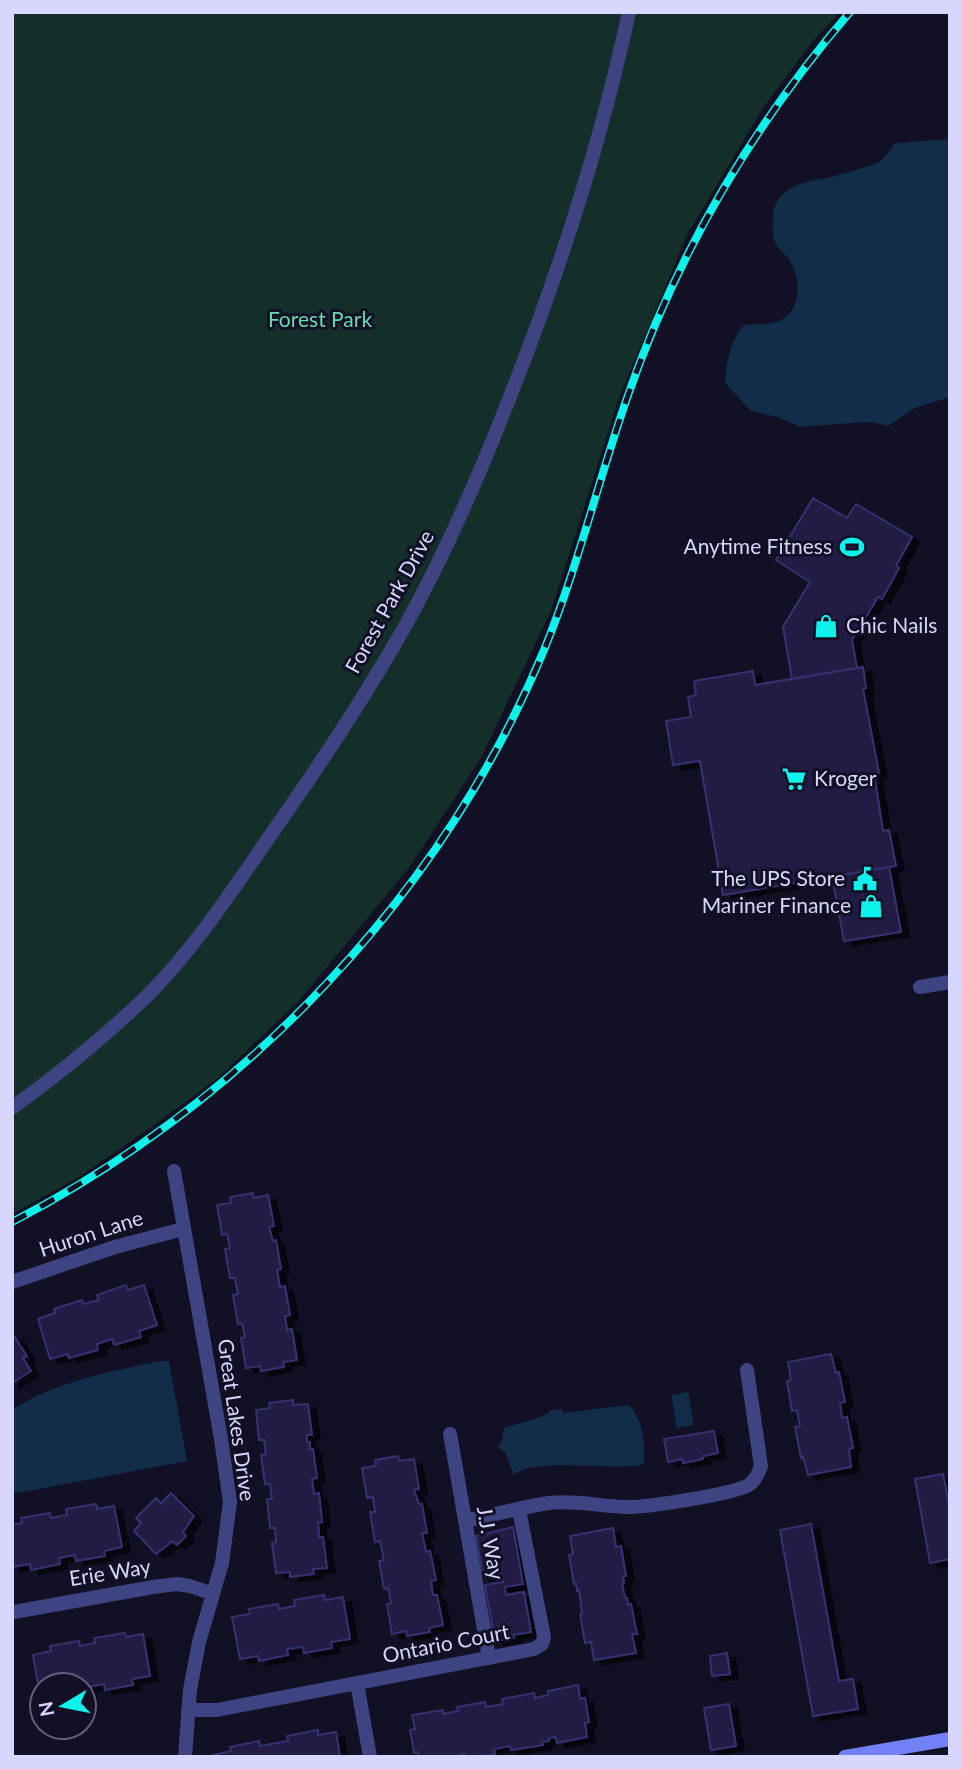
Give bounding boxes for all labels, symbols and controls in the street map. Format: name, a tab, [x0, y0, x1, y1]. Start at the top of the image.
park label: Forest Park	[268, 306, 372, 331]
street label: Forest Park Drive	[339, 525, 438, 677]
place label: Anytime Fitness	[683, 533, 832, 558]
sports icon: Anytime Fitness	[838, 533, 866, 561]
shop icon: Chic Nails	[812, 612, 840, 640]
place label: Chic Nails	[846, 612, 937, 637]
supermarket icon: Kroger	[780, 765, 808, 793]
place label: Kroger	[814, 765, 877, 790]
place label: The UPS Store	[711, 865, 845, 890]
public building icon: The UPS Store	[851, 865, 879, 893]
place label: Mariner Finance	[702, 892, 851, 917]
shop icon: Mariner Finance	[857, 892, 885, 920]
street label: Huron Lane	[35, 1204, 146, 1261]
street label: Great Lakes Drive	[214, 1337, 261, 1503]
street label: J.J. Way	[473, 1504, 510, 1581]
street label: Erie Way	[67, 1553, 153, 1590]
street label: Ontario Court	[380, 1618, 512, 1667]
north arrow	[28, 1671, 98, 1741]
text: N	[33, 1700, 58, 1718]

